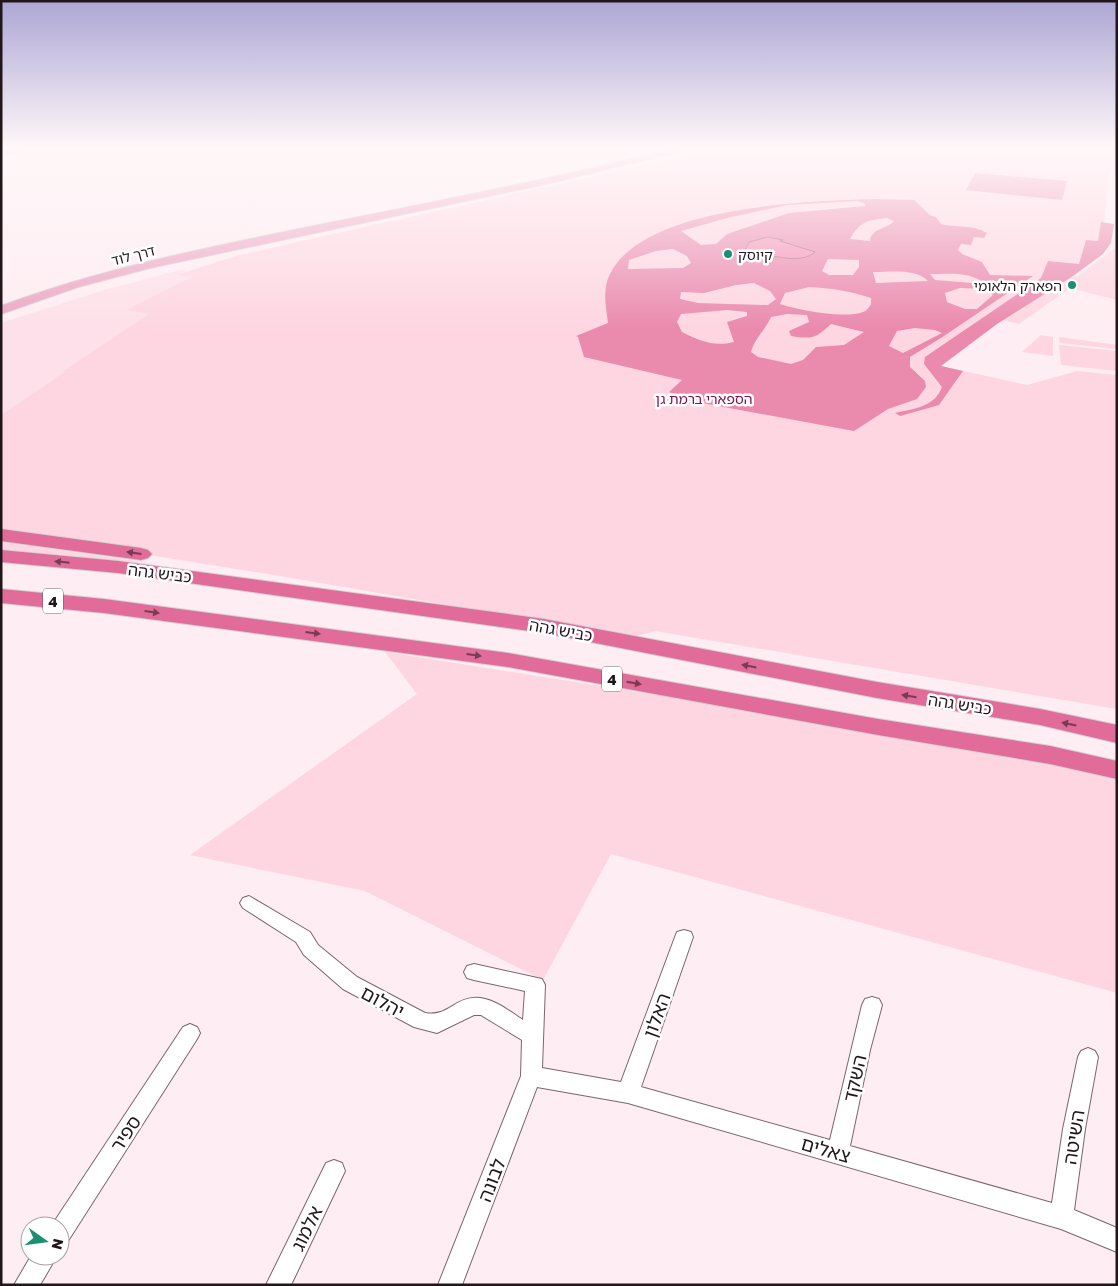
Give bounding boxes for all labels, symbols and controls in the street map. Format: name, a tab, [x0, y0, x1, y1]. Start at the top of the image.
street label: דרך לוד	[109, 241, 157, 269]
place label: קיוסק	[738, 246, 773, 263]
marker: קיוסק	[722, 248, 734, 260]
place label: הפארק הלאומי	[974, 277, 1062, 294]
marker: הפארק הלאומי	[1066, 279, 1078, 291]
park label: הספארי ברמת גן	[656, 390, 752, 407]
one-way arrow	[126, 549, 142, 557]
one-way arrow	[53, 558, 69, 566]
street label: כביש גהה	[127, 559, 193, 587]
road number: 4	[43, 588, 63, 614]
one-way arrow	[144, 608, 160, 616]
street label: כביש גהה	[528, 615, 594, 645]
one-way arrow	[306, 629, 322, 637]
one-way arrow	[467, 651, 483, 659]
one-way arrow	[741, 661, 757, 669]
road number: 4	[602, 666, 622, 692]
one-way arrow	[627, 679, 643, 687]
street label: כביש גהה	[927, 689, 993, 719]
one-way arrow	[901, 691, 917, 699]
one-way arrow	[1062, 720, 1077, 728]
street label: יהלום	[357, 980, 409, 1022]
street label: האלון	[637, 990, 675, 1040]
street label: השקד	[837, 1052, 871, 1104]
street label: השיטה	[1057, 1108, 1089, 1166]
street label: ספיר	[105, 1111, 145, 1155]
street label: צאלים	[799, 1131, 853, 1167]
street label: לבונה	[472, 1155, 510, 1205]
street label: אלמוג	[285, 1202, 327, 1254]
north arrow	[20, 1216, 70, 1266]
text: N	[49, 1237, 68, 1251]

